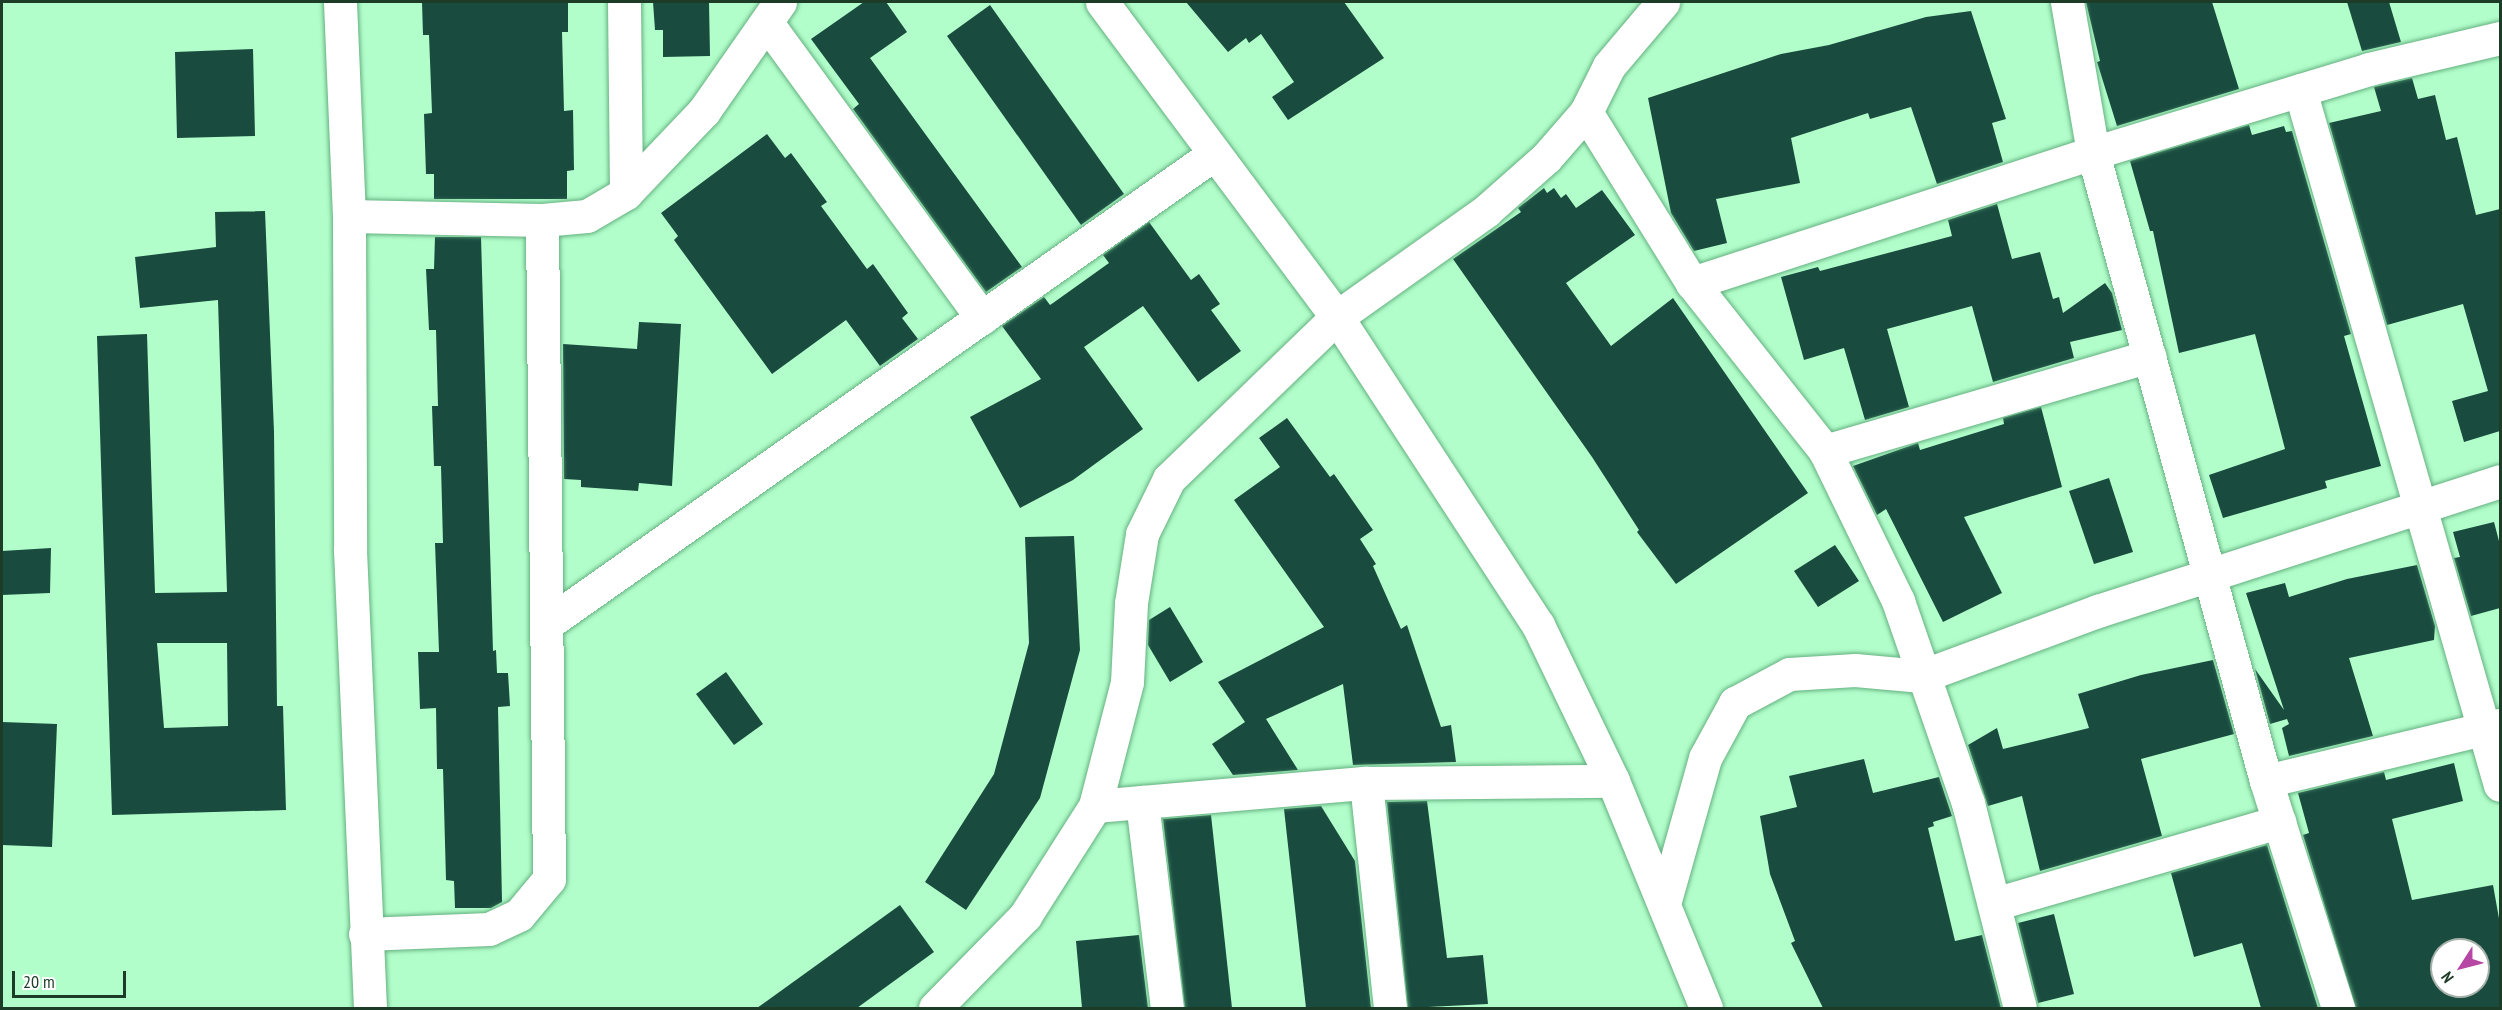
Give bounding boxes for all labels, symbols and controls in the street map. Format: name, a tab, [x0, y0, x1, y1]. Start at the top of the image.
north arrow	[2430, 938, 2490, 998]
scale bar	[15, 959, 129, 997]
text: N	[2436, 968, 2458, 987]
text: 20 m	[23, 970, 55, 993]

